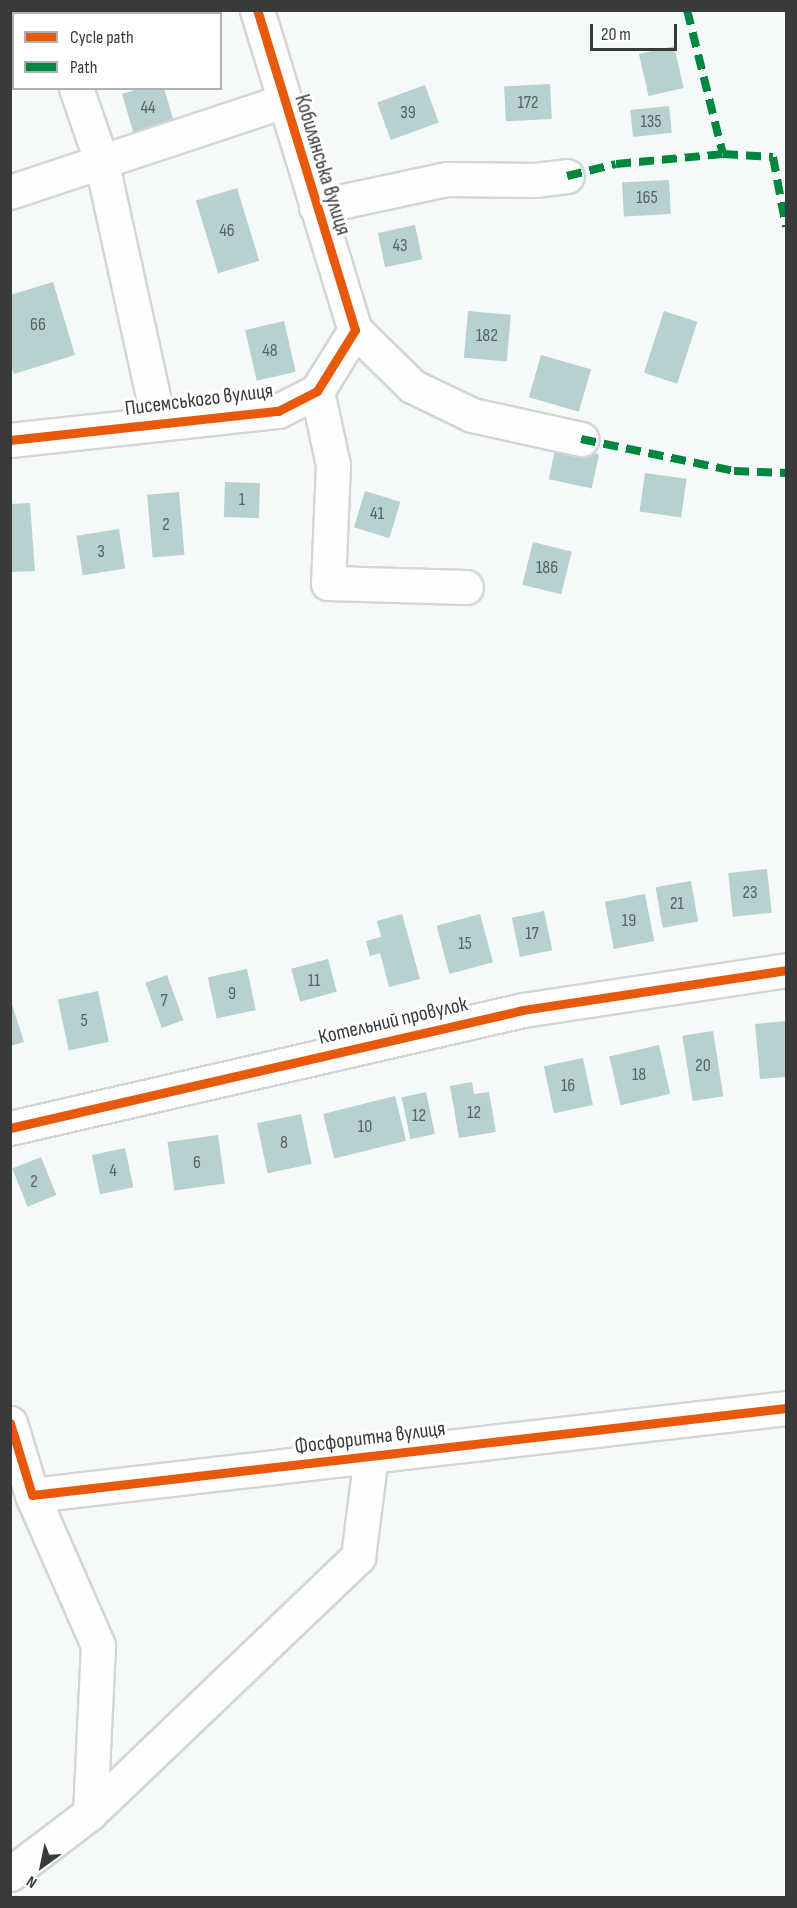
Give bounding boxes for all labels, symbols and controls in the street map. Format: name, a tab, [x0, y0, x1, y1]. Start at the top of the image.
legend	[12, 12, 222, 90]
scale bar	[593, 12, 680, 50]
text: 20 m	[601, 24, 631, 45]
text: Cycle path	[70, 27, 134, 48]
text: Path	[70, 57, 98, 78]
street label: Кобилянська вулиця	[289, 92, 355, 238]
house number: 172	[518, 92, 538, 114]
house number: 44	[140, 97, 156, 119]
house number: 39	[400, 102, 416, 124]
house number: 135	[640, 111, 662, 133]
house number: 165	[636, 187, 658, 209]
house number: 46	[219, 220, 235, 242]
house number: 43	[392, 235, 408, 257]
house number: 66	[30, 314, 46, 336]
house number: 182	[476, 325, 498, 347]
house number: 48	[262, 340, 278, 362]
street label: Писемського вулиця	[123, 378, 275, 422]
house number: 1	[239, 489, 245, 511]
house number: 41	[370, 503, 384, 525]
house number: 2	[162, 514, 170, 536]
house number: 3	[97, 541, 105, 563]
house number: 186	[536, 557, 558, 579]
house number: 23	[743, 882, 757, 904]
house number: 21	[670, 893, 684, 915]
house number: 19	[622, 910, 636, 932]
house number: 17	[525, 923, 539, 945]
house number: 15	[458, 933, 472, 955]
house number: 11	[308, 970, 320, 992]
house number: 9	[228, 983, 236, 1005]
house number: 7	[160, 990, 168, 1012]
street label: Котельний провулок	[316, 992, 470, 1050]
house number: 5	[80, 1010, 88, 1032]
house number: 20	[695, 1055, 711, 1077]
house number: 18	[632, 1064, 646, 1086]
house number: 16	[561, 1075, 575, 1097]
house number: 12	[467, 1102, 481, 1124]
house number: 12	[412, 1105, 426, 1127]
house number: 10	[358, 1116, 372, 1138]
house number: 8	[280, 1132, 288, 1154]
house number: 6	[193, 1152, 201, 1174]
house number: 4	[109, 1160, 117, 1182]
house number: 2	[30, 1171, 38, 1193]
street label: Фосфоритна вулиця	[293, 1416, 447, 1460]
north arrow	[12, 1836, 72, 1896]
text: N	[23, 1871, 41, 1892]

